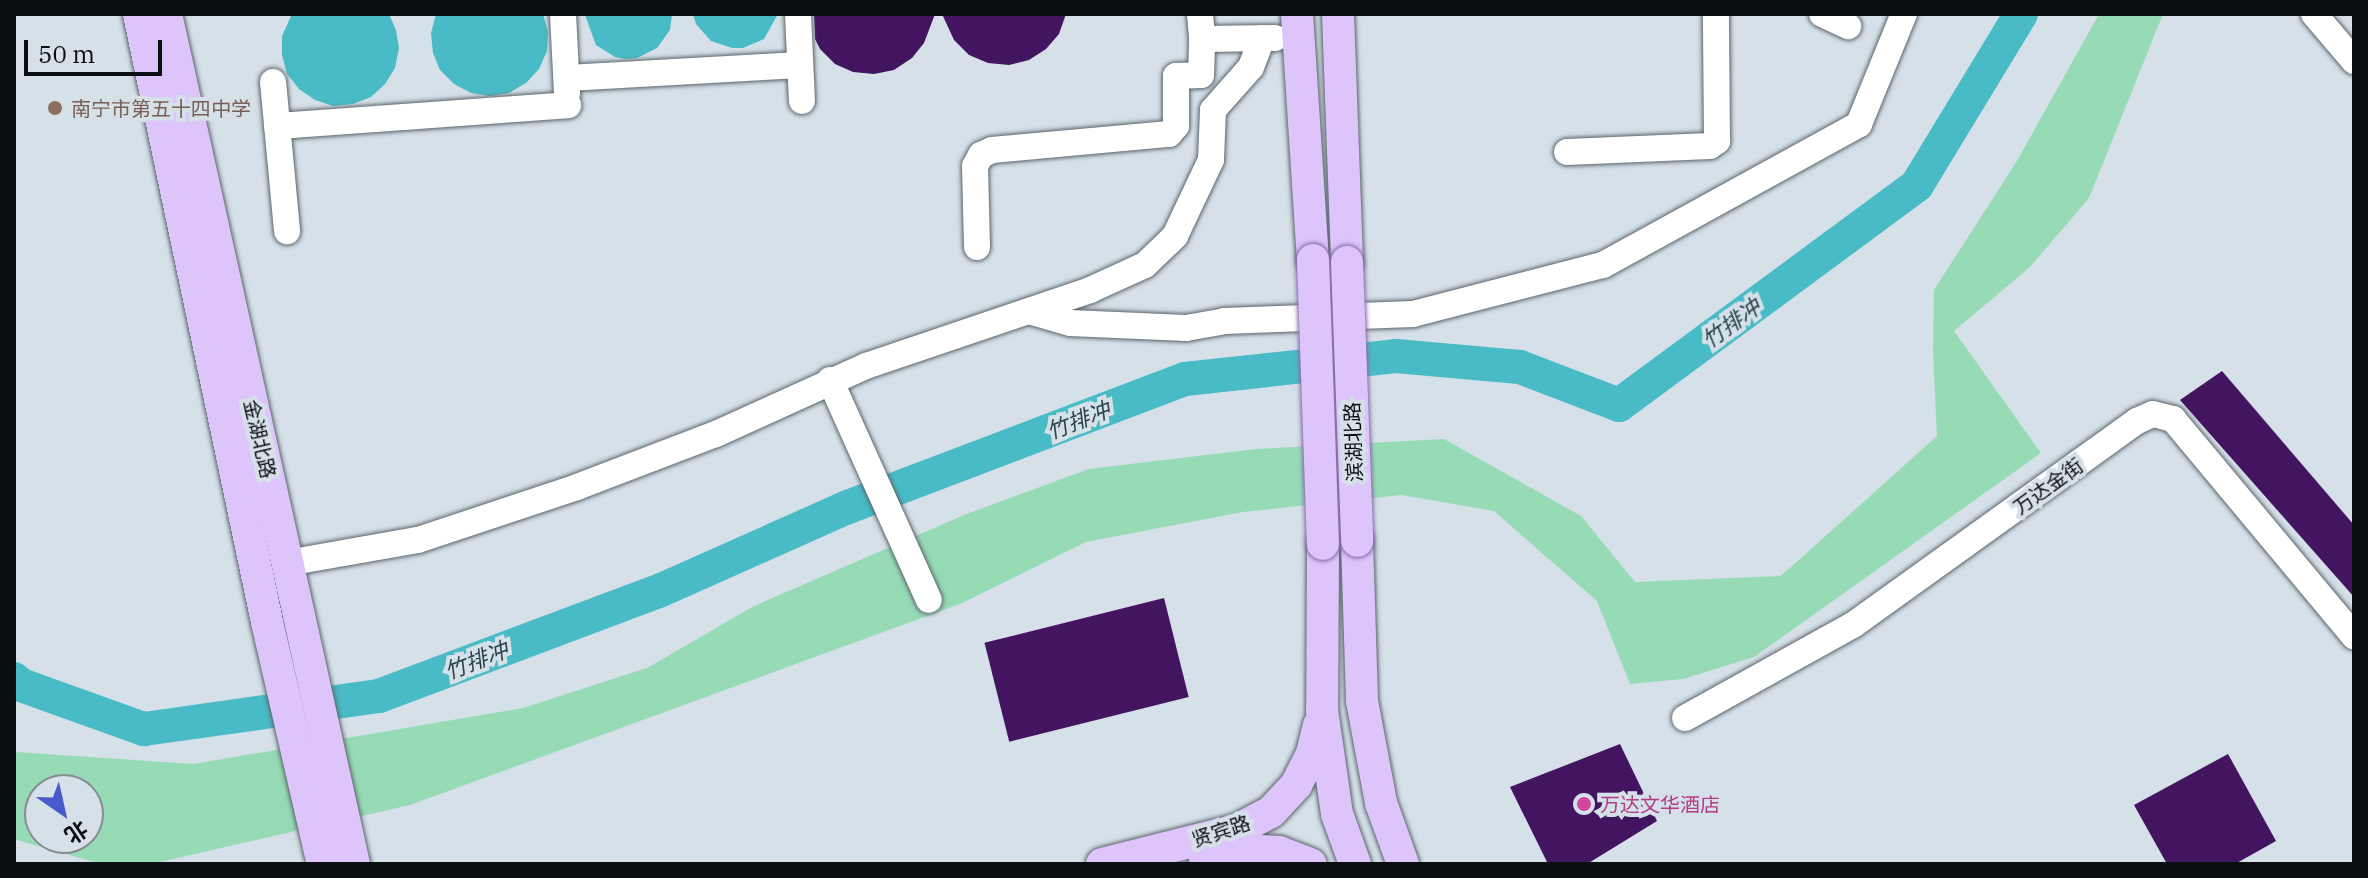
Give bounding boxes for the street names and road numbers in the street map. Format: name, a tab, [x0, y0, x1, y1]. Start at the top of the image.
street label: 金湖北路	[239, 397, 281, 481]
street label: 滨湖北路	[1340, 402, 1366, 482]
street label: 万达金街	[2009, 453, 2087, 519]
street label: 贤宾路	[1189, 810, 1253, 852]

